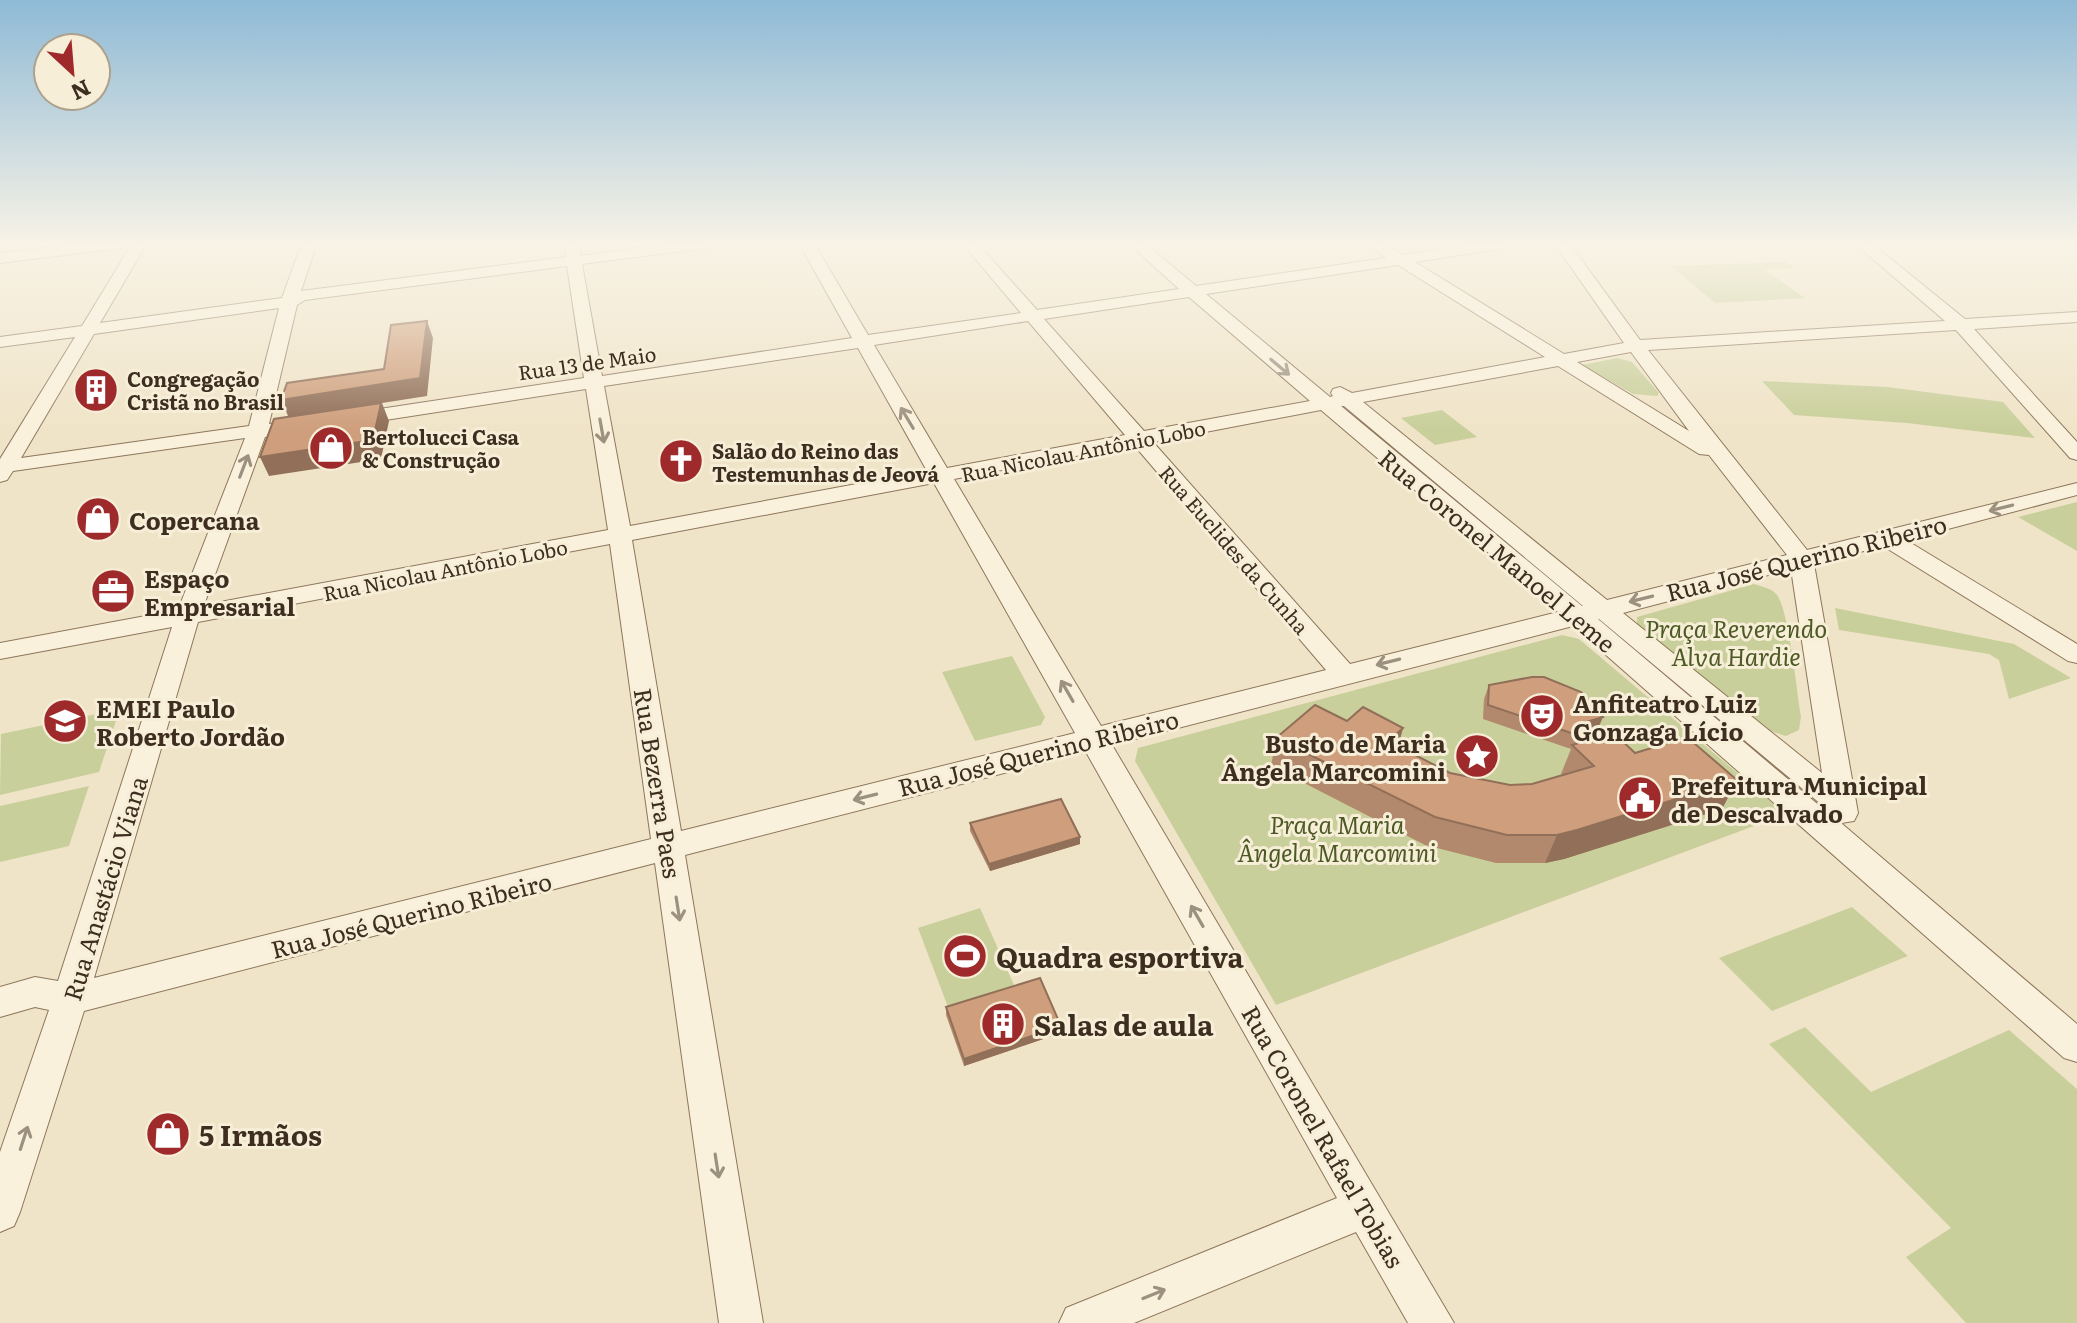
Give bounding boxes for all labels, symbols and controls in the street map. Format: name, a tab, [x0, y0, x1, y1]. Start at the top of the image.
north arrow	[32, 32, 112, 112]
text: N	[66, 72, 97, 110]
street label: Rua 13 de Maio	[516, 337, 658, 387]
one-way arrow	[1269, 358, 1289, 376]
place label: Congregação Cristã no Brasil	[127, 363, 284, 416]
building icon: Congregação Cristã no Brasil	[72, 366, 120, 414]
one-way arrow	[899, 407, 915, 430]
street label: Rua Nicolau Antônio Lobo	[958, 412, 1208, 488]
one-way arrow	[595, 418, 610, 443]
place label: Bertolucci Casa & Construção	[362, 421, 520, 474]
shop icon: Bertolucci Casa & Construção	[307, 424, 355, 472]
place label: Salão do Reino das Testemunhas de Jeová	[712, 435, 940, 488]
church icon: Salão do Reino das Testemunhas de Jeová	[657, 437, 705, 485]
street label: Rua Coronel Manoel Leme	[1372, 440, 1624, 660]
one-way arrow	[238, 454, 252, 479]
street label: Rua Euclides da Cunha	[1153, 458, 1317, 640]
shop icon: Copercana	[74, 495, 122, 543]
place label: Copercana	[129, 502, 260, 537]
one-way arrow	[1989, 502, 2015, 517]
street label: Rua José Querino Ribeiro	[1662, 505, 1950, 609]
street label: Rua Nicolau Antônio Lobo	[320, 531, 570, 607]
place label: Espaço Empresarial	[144, 560, 296, 623]
office icon: Espaço Empresarial	[89, 567, 137, 615]
one-way arrow	[1628, 592, 1654, 607]
park label: Praça Reverendo Alva Hardie	[1645, 610, 1827, 673]
one-way arrow	[1376, 655, 1402, 670]
one-way arrow	[1059, 679, 1074, 703]
street label: Rua Bezerra Paes	[627, 685, 691, 881]
place label: Anfiteatro Luiz Gonzaga Lício	[1573, 685, 1757, 748]
place label: EMEI Paulo Roberto Jordão	[96, 690, 285, 753]
theatre icon: Anfiteatro Luiz Gonzaga Lício	[1518, 692, 1566, 740]
school or university icon: EMEI Paulo Roberto Jordão	[41, 697, 89, 745]
street label: Rua José Querino Ribeiro	[894, 700, 1182, 804]
place label: Busto de Maria Ângela Marcomini	[1221, 725, 1446, 788]
place icon: Busto de Maria Ângela Marcomini	[1453, 732, 1501, 780]
place label: Prefeitura Municipal de Descalvado	[1671, 767, 1928, 830]
street label: Rua Anastácio Viana	[53, 771, 155, 1005]
public building icon: Prefeitura Municipal de Descalvado	[1616, 774, 1664, 822]
one-way arrow	[853, 790, 879, 805]
park label: Praça Maria Ângela Marcomini	[1237, 806, 1437, 869]
street label: Rua José Querino Ribeiro	[267, 862, 555, 966]
one-way arrow	[671, 896, 686, 921]
one-way arrow	[1189, 905, 1205, 928]
sports icon: Quadra esportiva	[941, 932, 989, 980]
place label: Quadra esportiva	[996, 935, 1244, 977]
street label: Rua Coronel Rafael Tobias	[1234, 998, 1414, 1274]
building icon: Salas de aula	[979, 1000, 1027, 1048]
place label: Salas de aula	[1034, 1003, 1214, 1045]
shop icon: 5 Irmãos	[144, 1110, 192, 1158]
place label: 5 Irmãos	[199, 1113, 322, 1155]
one-way arrow	[18, 1126, 33, 1151]
one-way arrow	[710, 1153, 725, 1178]
one-way arrow	[1141, 1285, 1166, 1300]

